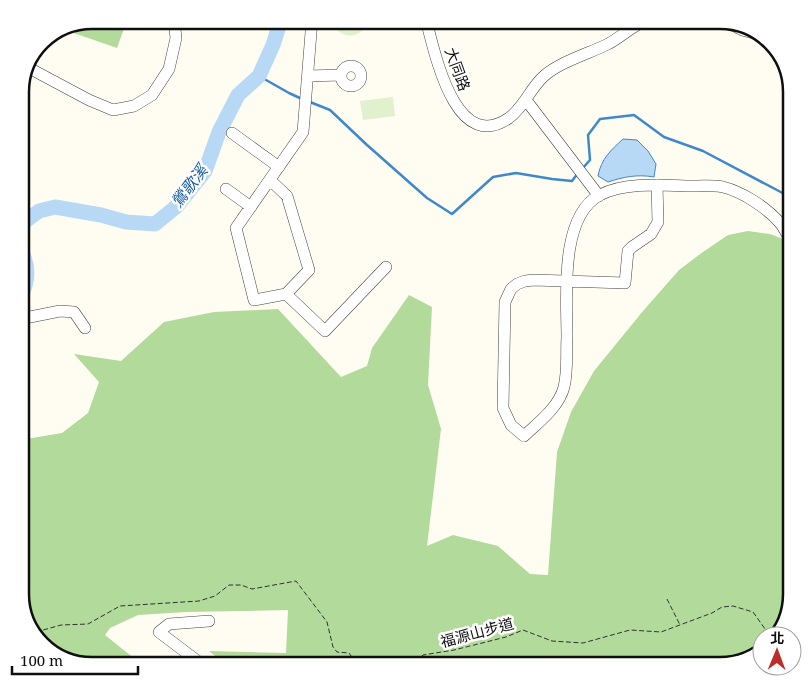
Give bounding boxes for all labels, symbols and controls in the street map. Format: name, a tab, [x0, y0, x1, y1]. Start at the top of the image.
street label: 大同路	[441, 44, 475, 94]
water label: 鶯歌溪	[166, 159, 213, 212]
street label: 福源山步道	[438, 613, 516, 651]
north arrow	[752, 626, 802, 676]
text: 北	[770, 628, 784, 647]
scale bar	[12, 644, 139, 676]
text: 100 m	[20, 650, 63, 670]

